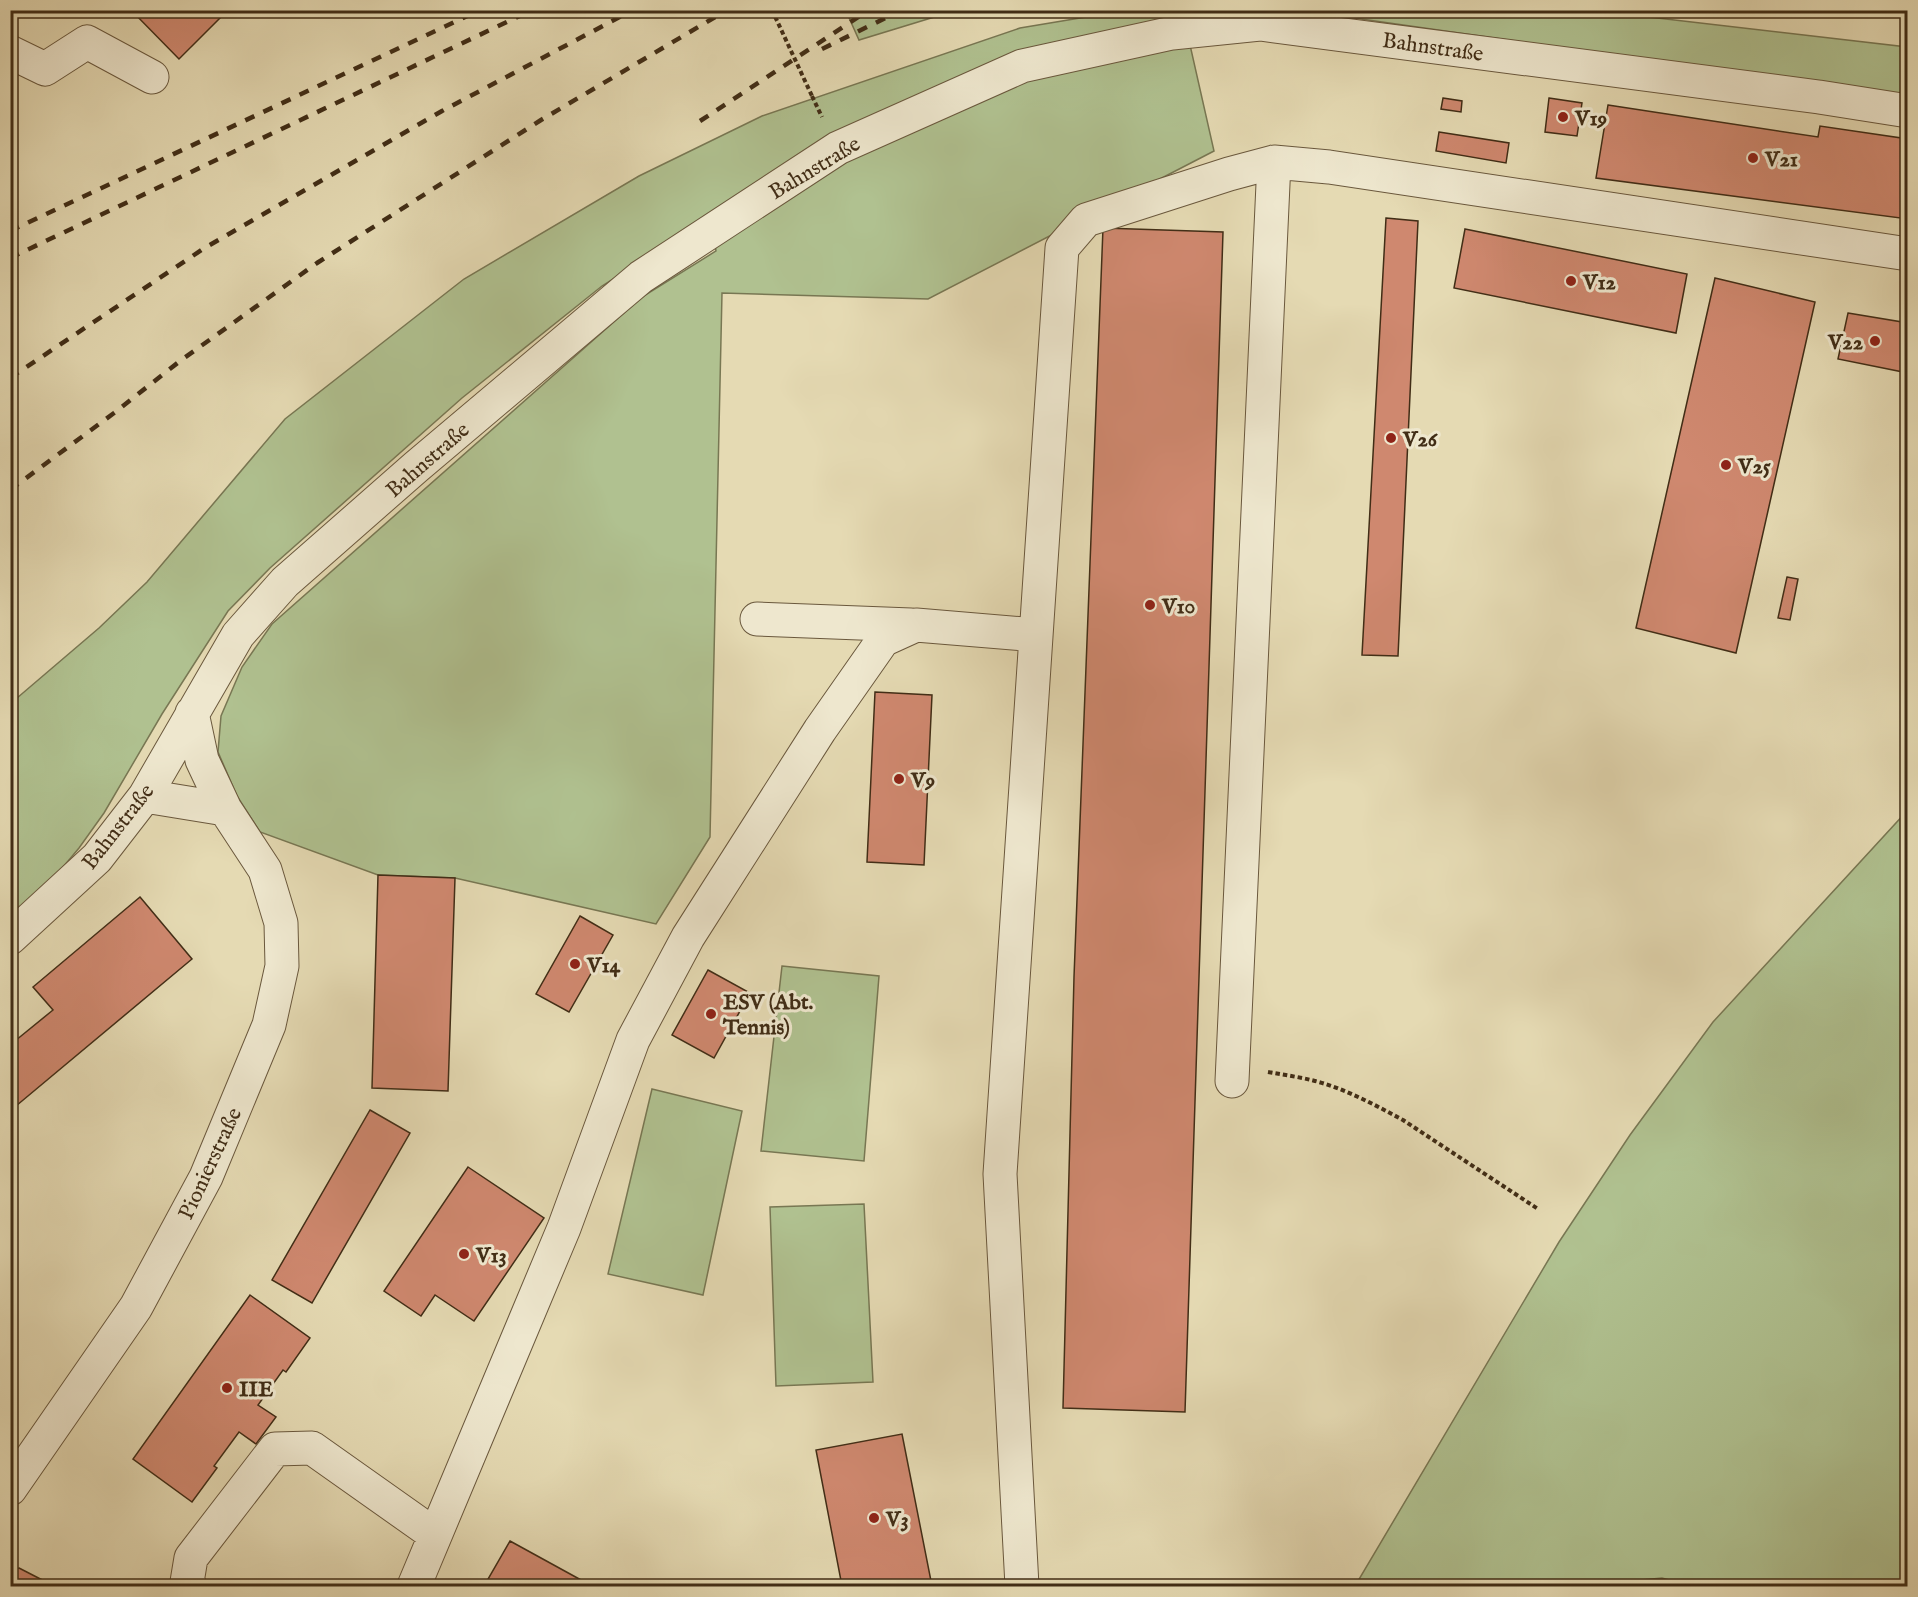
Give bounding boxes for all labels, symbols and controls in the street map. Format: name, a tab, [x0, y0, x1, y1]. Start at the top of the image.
street label: Bahnstraße	[1380, 27, 1485, 69]
place label: V19	[1574, 105, 1607, 133]
marker: V19	[1556, 110, 1570, 124]
street label: Bahnstraße	[764, 130, 866, 207]
place label: V21	[1764, 146, 1798, 174]
marker: V21	[1746, 151, 1760, 165]
place label: V12	[1582, 269, 1616, 297]
marker: V12	[1564, 274, 1578, 288]
place label: V22	[1827, 329, 1863, 357]
marker: V22	[1868, 334, 1882, 348]
street label: Bahnstraße	[381, 417, 476, 504]
place label: V26	[1402, 426, 1439, 454]
marker: V26	[1384, 431, 1398, 445]
place label: V25	[1737, 453, 1771, 481]
marker: V25	[1719, 458, 1733, 472]
place label: V10	[1161, 593, 1195, 621]
marker: V10	[1143, 598, 1157, 612]
place label: V9	[910, 767, 935, 795]
marker: V9	[892, 772, 906, 786]
street label: Bahnstraße	[76, 778, 161, 876]
place label: V14	[586, 952, 622, 980]
marker: V14	[568, 957, 582, 971]
place label: ESV (Abt. Tennis)	[722, 989, 814, 1042]
marker: ESV (Abt. Tennis)	[704, 1007, 718, 1021]
street label: Pionierstraße	[173, 1103, 249, 1224]
place label: V13	[475, 1242, 507, 1270]
marker: V13	[457, 1247, 471, 1261]
place label: IIE	[239, 1376, 274, 1404]
marker: IIE	[220, 1381, 234, 1395]
place label: V3	[885, 1506, 909, 1534]
marker: V3	[867, 1511, 881, 1525]

